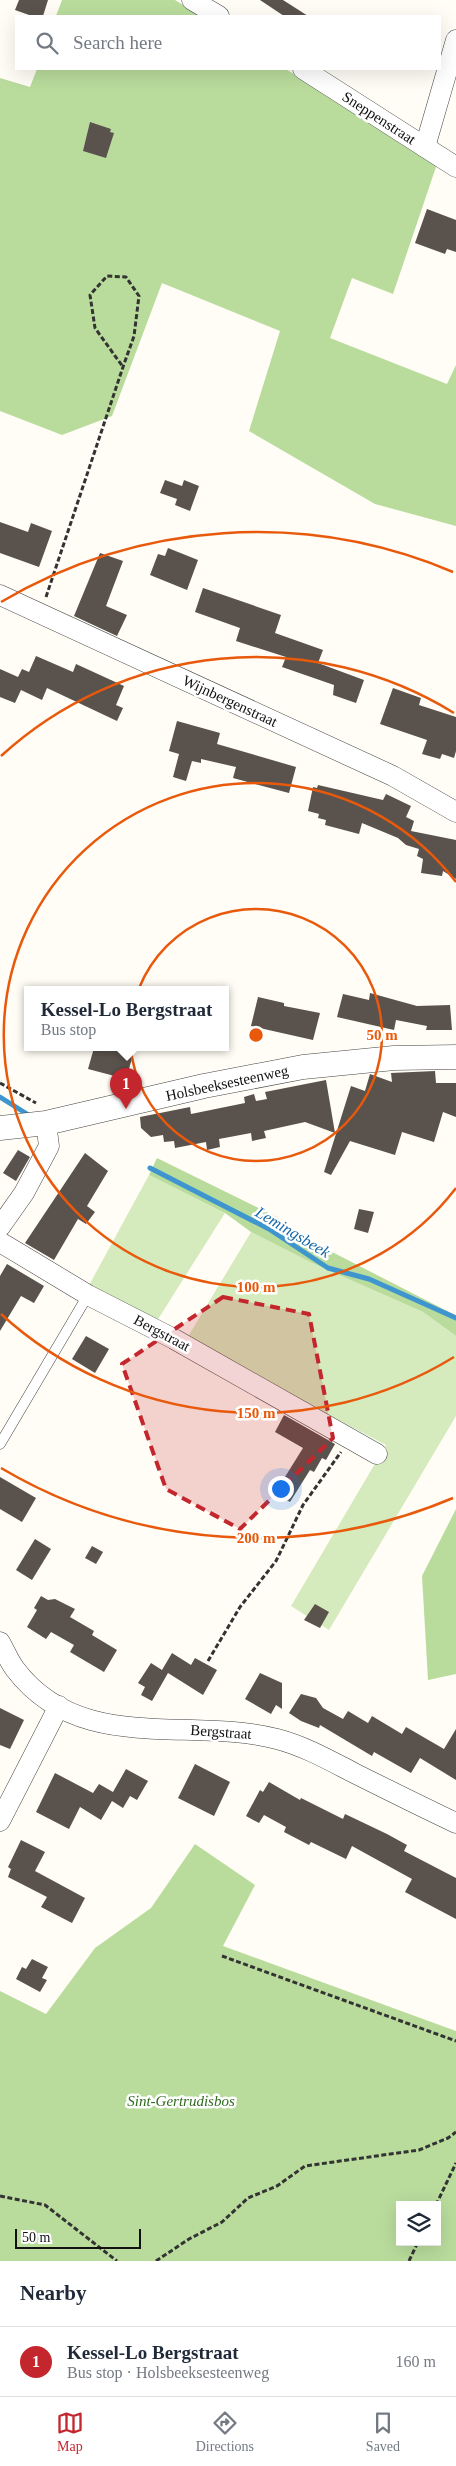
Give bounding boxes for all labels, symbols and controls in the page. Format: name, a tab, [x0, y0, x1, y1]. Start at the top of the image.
search box	[15, 15, 441, 70]
icon: search	[33, 29, 61, 57]
text: Search here	[73, 32, 162, 53]
street label: Sneppenstraat	[339, 88, 419, 148]
street label: Wijnbergenstraat	[180, 672, 281, 730]
popup	[24, 986, 229, 1051]
text: Kessel-Lo Bergstraat	[41, 999, 212, 1020]
text: Bus stop	[41, 1021, 96, 1038]
centre of rings	[247, 1026, 265, 1044]
text: 50 m	[366, 1027, 398, 1043]
street label: Holsbeeksesteenweg	[164, 1062, 290, 1104]
pin: 1	[110, 1068, 142, 1109]
water label: Lemingsbeek	[251, 1203, 334, 1262]
text: 100 m	[237, 1279, 276, 1295]
street label: Bergstraat	[131, 1312, 194, 1355]
text: 150 m	[237, 1405, 276, 1421]
your location	[268, 1476, 294, 1502]
text: 200 m	[237, 1530, 276, 1546]
street label: Bergstraat	[190, 1722, 253, 1742]
park label: Sint-Gertrudisbos	[127, 2093, 235, 2109]
map controls	[396, 2201, 441, 2246]
button: layers	[396, 2201, 441, 2246]
scale bar	[15, 2226, 141, 2249]
text: 50 m	[22, 2230, 50, 2245]
text: Nearby	[20, 2281, 87, 2305]
text: Kessel-Lo Bergstraat	[67, 2342, 238, 2363]
text: 1	[32, 2353, 40, 2370]
text: 160 m	[396, 2353, 436, 2370]
text: Bus stop · Holsbeeksesteenweg	[67, 2364, 269, 2381]
tab: Map	[56, 2409, 84, 2455]
tab: Directions	[196, 2409, 254, 2455]
tab: Saved	[366, 2409, 400, 2455]

